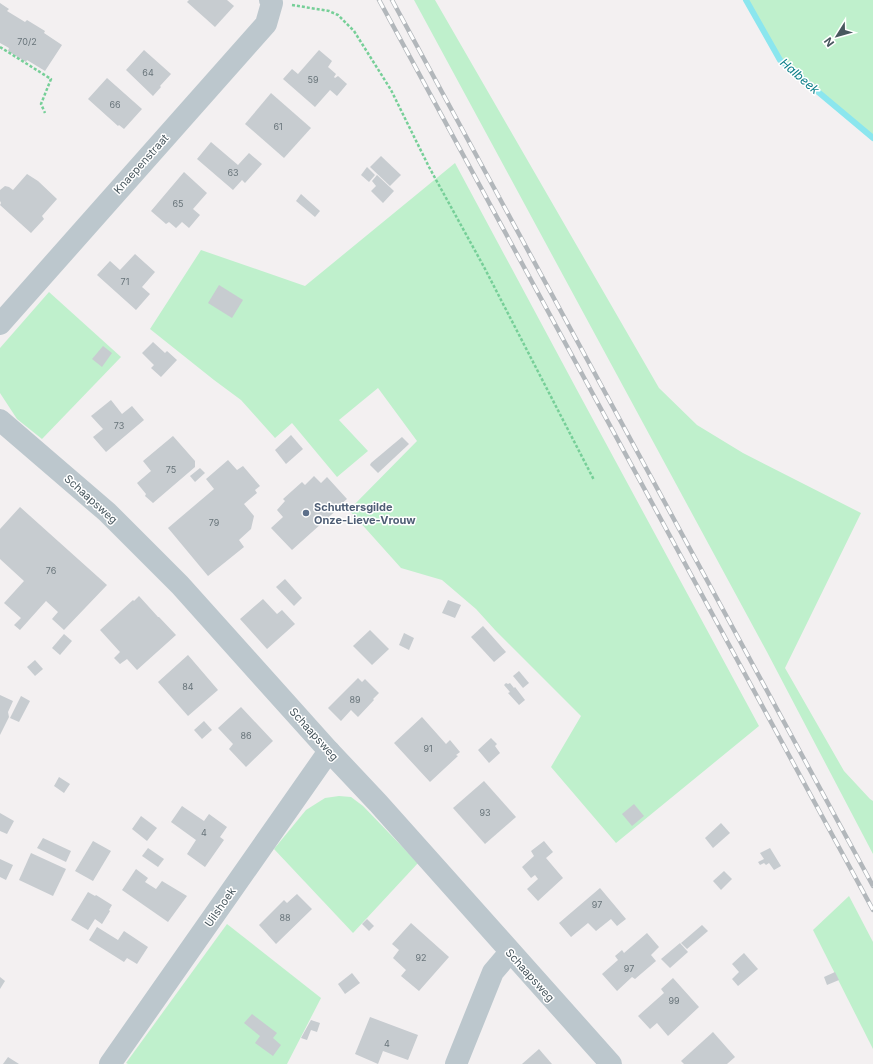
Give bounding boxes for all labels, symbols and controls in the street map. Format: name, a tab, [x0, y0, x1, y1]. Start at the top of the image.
north arrow	[817, 16, 857, 56]
text: N	[821, 34, 837, 50]
house number: 70/2	[17, 36, 37, 47]
water label: Halbeek	[777, 55, 823, 97]
house number: 64	[142, 67, 154, 78]
house number: 59	[307, 74, 319, 85]
house number: 66	[109, 99, 121, 110]
house number: 61	[273, 121, 283, 132]
street label: Knaepenstraat	[110, 131, 172, 197]
house number: 63	[227, 167, 239, 178]
house number: 65	[172, 198, 184, 209]
house number: 71	[121, 276, 129, 287]
house number: 73	[114, 420, 125, 431]
house number: 75	[166, 464, 176, 475]
street label: Schaapsweg	[62, 471, 120, 527]
place label: Schuttersgilde Onze-Lieve-Vrouw	[314, 500, 416, 527]
marker: Schuttersgilde Onze-Lieve-Vrouw	[301, 508, 311, 518]
house number: 79	[209, 517, 220, 528]
house number: 76	[46, 565, 57, 576]
house number: 84	[182, 681, 194, 692]
house number: 89	[349, 694, 361, 705]
street label: Schaapsweg	[286, 705, 342, 763]
house number: 86	[240, 730, 252, 741]
house number: 91	[423, 743, 433, 754]
house number: 93	[479, 807, 491, 818]
house number: 4	[201, 827, 207, 838]
street label: Uilshoek	[201, 885, 239, 929]
house number: 97	[592, 899, 602, 910]
house number: 88	[279, 912, 291, 923]
street label: Schaapsweg	[502, 946, 558, 1004]
house number: 92	[415, 952, 427, 963]
house number: 97	[624, 963, 634, 974]
house number: 99	[668, 995, 680, 1006]
house number: 4	[384, 1038, 390, 1049]

